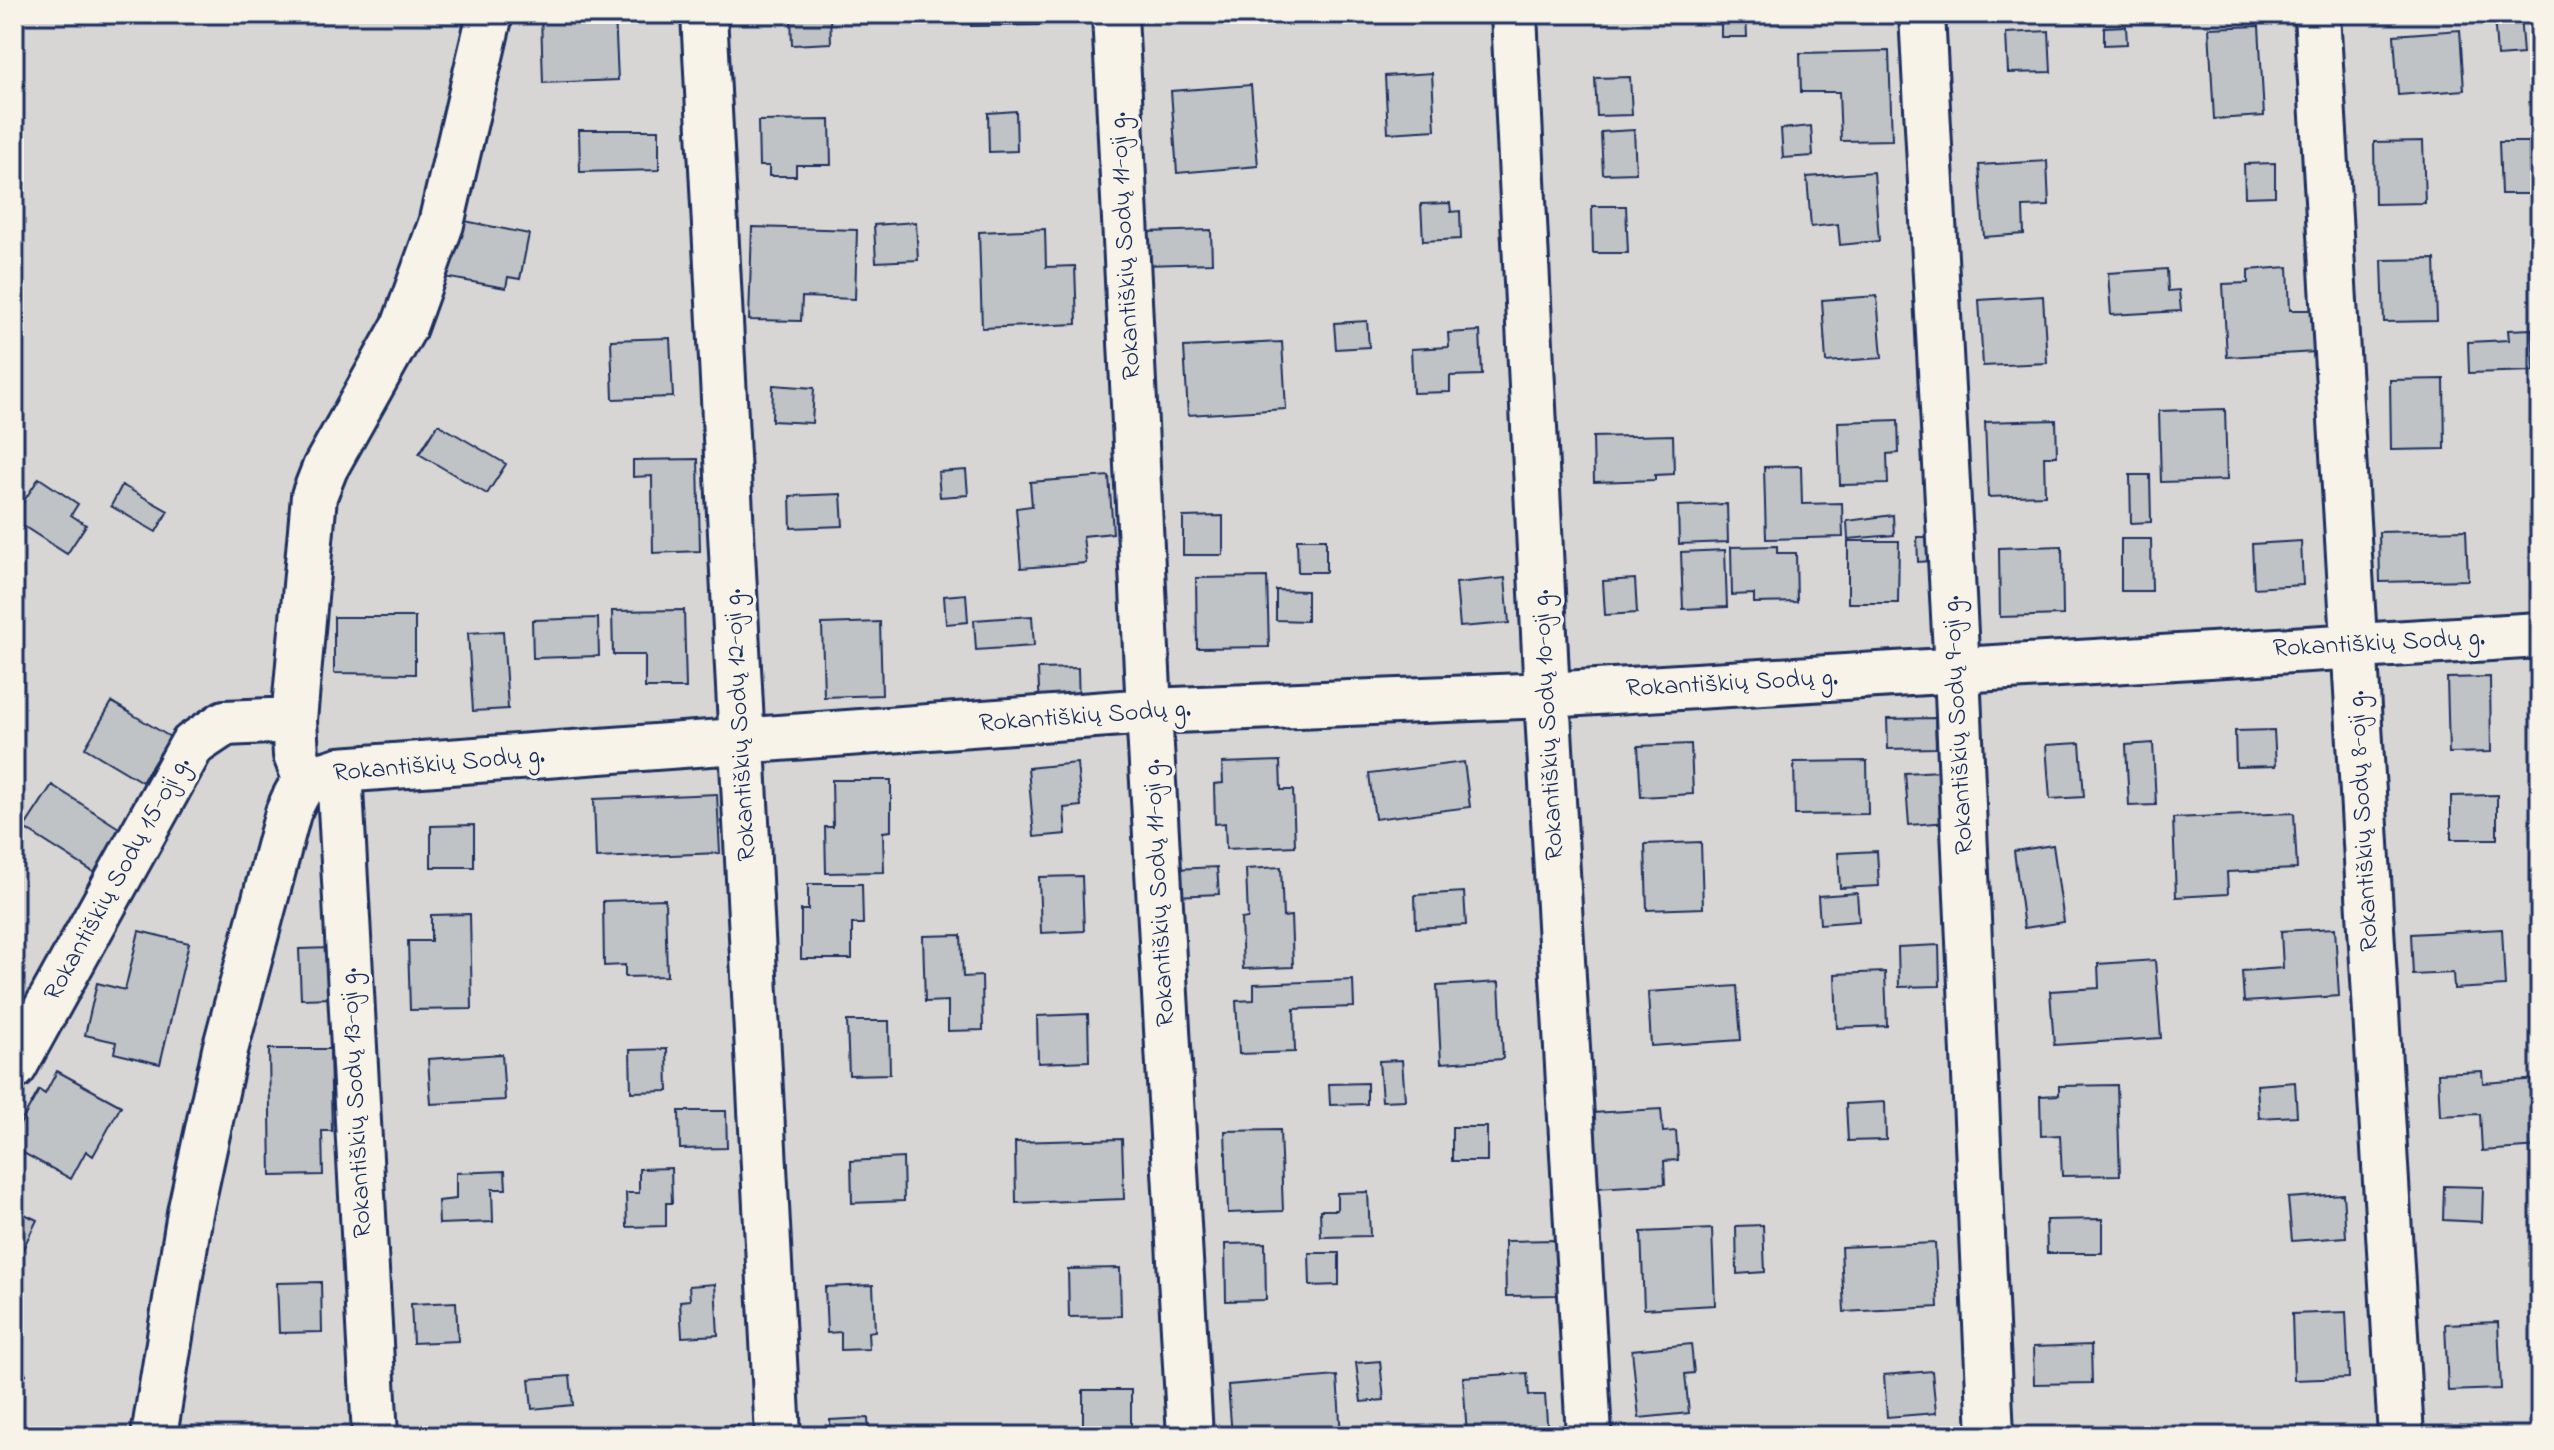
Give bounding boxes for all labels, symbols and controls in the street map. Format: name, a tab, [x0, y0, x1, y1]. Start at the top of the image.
street label: Rokantiškių Sodų 11-oji g.	[1100, 111, 1152, 381]
street label: Rokantiškių Sodų 12-oji g.	[715, 588, 767, 862]
street label: Rokantiškių Sodų 10-oji g.	[1523, 589, 1575, 861]
street label: Rokantiškių Sodų 9-oji g.	[1933, 594, 1985, 856]
street label: Rokantiškių Sodų g.	[2272, 619, 2486, 669]
street label: Rokantiškių Sodų g.	[1625, 659, 1839, 709]
street label: Rokantiškių Sodų 8-oji g.	[2338, 689, 2390, 953]
street label: Rokantiškių Sodų g.	[978, 691, 1192, 743]
street label: Rokantiškių Sodų g.	[331, 737, 547, 793]
street label: Rokantiškių Sodų 15-oji g.	[35, 750, 201, 1008]
street label: Rokantiškių Sodų 11-oji g.	[1134, 758, 1186, 1028]
street label: Rokantiškių Sodų 13-oji g.	[331, 967, 383, 1239]

